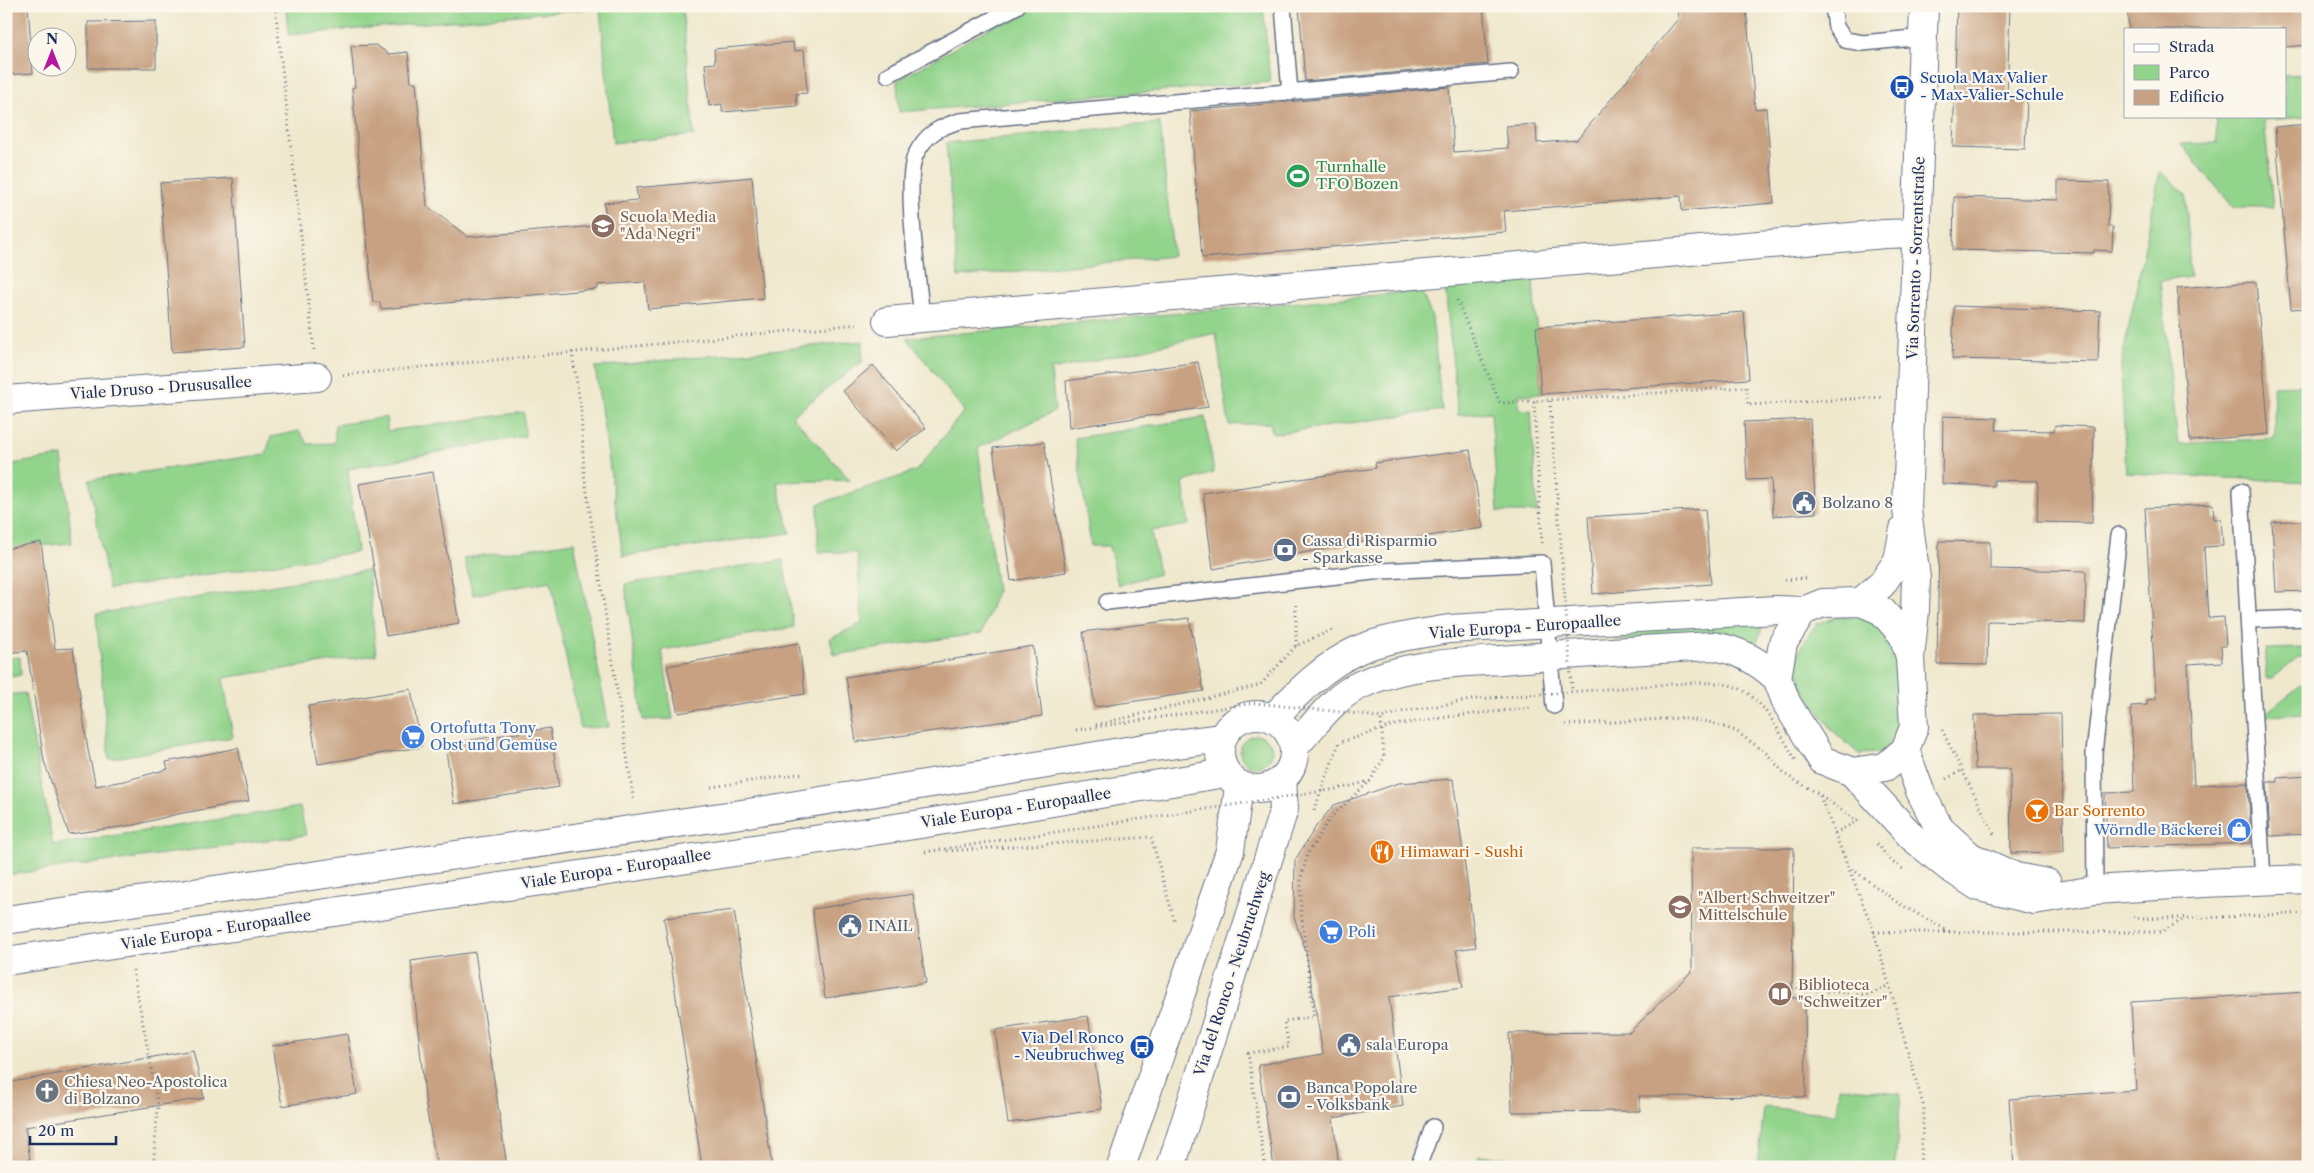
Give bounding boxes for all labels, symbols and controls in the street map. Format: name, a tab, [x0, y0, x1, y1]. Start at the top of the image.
north arrow	[28, 28, 78, 78]
legend	[2124, 28, 2286, 118]
text: N	[46, 30, 58, 48]
text: Strada	[2169, 37, 2215, 56]
text: Parco	[2169, 63, 2210, 82]
place label: Scuola Max Valier - Max-Valier-Schule	[1920, 68, 2064, 104]
bus stop icon: Scuola Max Valier - Max-Valier-Schule	[1889, 74, 1915, 100]
text: Edificio	[2169, 87, 2224, 106]
street label: Via Sorrento - Sorrentstraße	[1902, 156, 1929, 361]
place label: Turnhalle TFO Bozen	[1316, 157, 1399, 193]
sports icon: Turnhalle TFO Bozen	[1285, 163, 1311, 189]
place label: Scuola Media "Ada Negri"	[620, 207, 716, 243]
school or university icon: Scuola Media "Ada Negri"	[590, 213, 616, 239]
street label: Viale Druso - Drususallee	[68, 372, 252, 403]
public building icon: Bolzano 8	[1791, 490, 1817, 516]
place label: Bolzano 8	[1822, 493, 1893, 512]
place label: Cassa di Risparmio - Sparkasse	[1302, 531, 1437, 567]
bank icon: Cassa di Risparmio - Sparkasse	[1272, 537, 1298, 563]
street label: Viale Europa - Europaallee	[1427, 610, 1622, 643]
place label: Ortofutta Tony Obst und Gemüse	[430, 718, 557, 754]
supermarket icon: Ortofutta Tony Obst und Gemüse	[400, 724, 426, 750]
street label: Viale Europa - Europaallee	[918, 783, 1113, 832]
bar icon: Bar Sorrento	[2024, 798, 2050, 824]
place label: Bar Sorrento	[2054, 801, 2145, 820]
shop icon: Wörndle Bäckerei	[2226, 817, 2252, 843]
place label: Wörndle Bäckerei	[2093, 820, 2222, 839]
restaurant icon: Himawari - Sushi	[1369, 839, 1395, 865]
place label: Himawari - Sushi	[1400, 842, 1524, 861]
street label: Viale Europa - Europaallee	[518, 844, 713, 893]
street label: Via del Ronco - Neubruchweg	[1189, 869, 1274, 1079]
place label: "Albert Schweitzer" Mittelschule	[1698, 888, 1835, 924]
school or university icon: "Albert Schweitzer" Mittelschule	[1667, 894, 1693, 920]
street label: Viale Europa - Europaallee	[118, 905, 313, 954]
public building icon: INAIL	[837, 913, 863, 939]
place label: INAIL	[868, 916, 913, 935]
supermarket icon: Poli	[1318, 919, 1344, 945]
place label: Poli	[1348, 922, 1376, 941]
place label: Biblioteca "Schweitzer"	[1798, 975, 1888, 1011]
library icon: Biblioteca "Schweitzer"	[1767, 981, 1793, 1007]
place label: Via Del Ronco - Neubruchweg	[1014, 1028, 1124, 1064]
public building icon: sala Europa	[1336, 1032, 1362, 1058]
bus stop icon: Via Del Ronco - Neubruchweg	[1129, 1034, 1155, 1060]
place label: sala Europa	[1366, 1035, 1449, 1054]
place label: Chiesa Neo-Apostolica di Bolzano	[64, 1072, 228, 1108]
church icon: Chiesa Neo-Apostolica di Bolzano	[34, 1078, 60, 1104]
place label: Banca Popolare - Volksbank	[1306, 1078, 1417, 1114]
bank icon: Banca Popolare - Volksbank	[1276, 1084, 1302, 1110]
scale bar	[30, 1113, 116, 1145]
text: 20 m	[38, 1121, 74, 1140]

